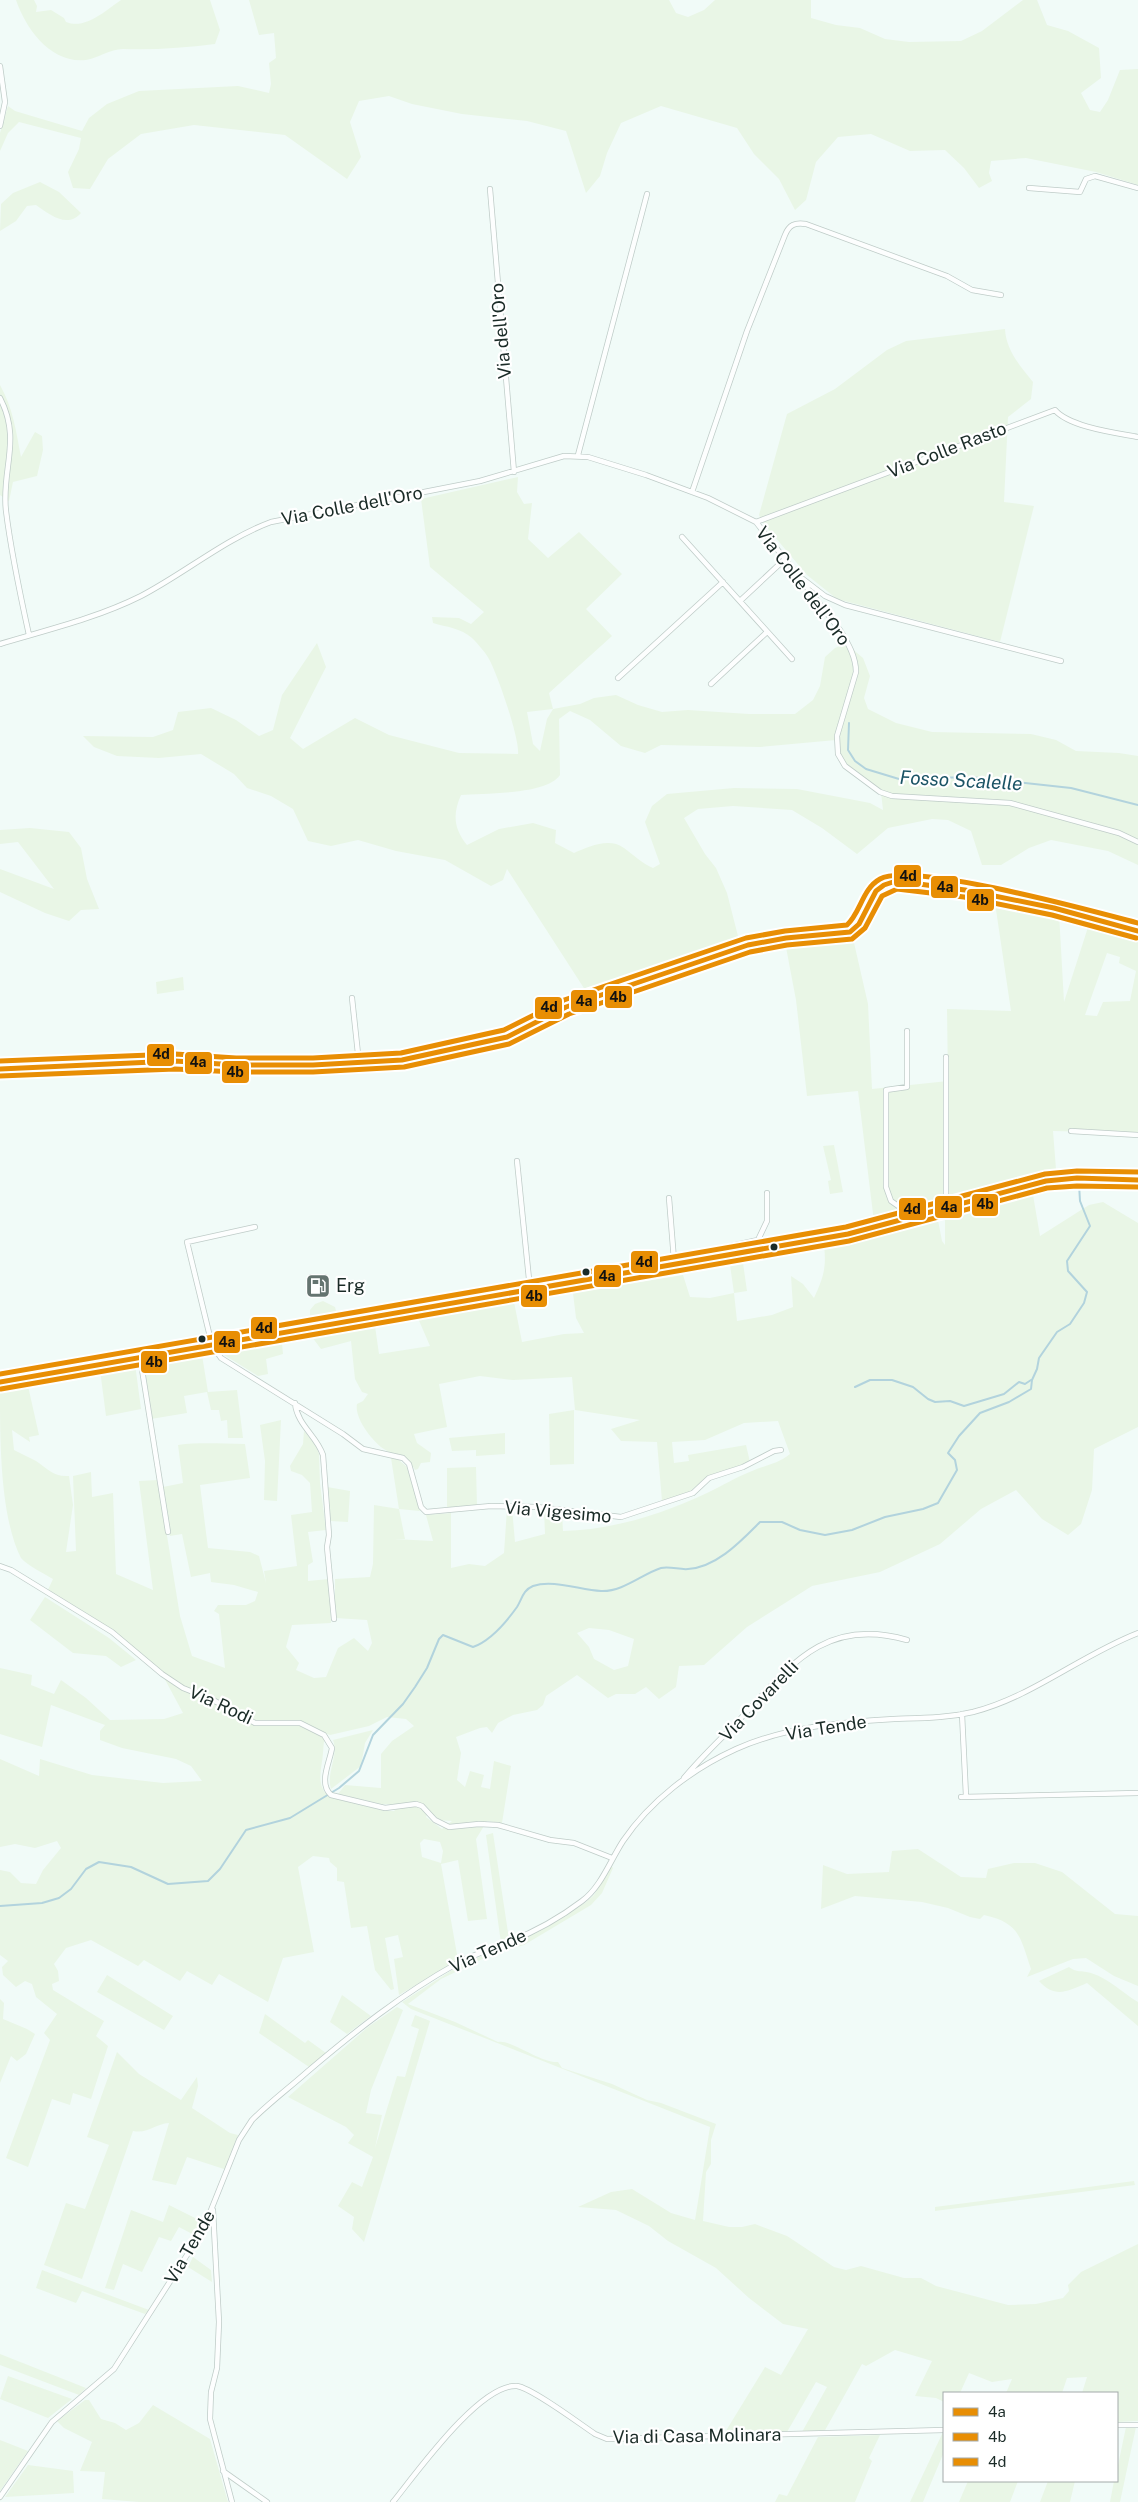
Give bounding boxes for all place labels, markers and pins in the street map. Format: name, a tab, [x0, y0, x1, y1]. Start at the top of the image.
unlabelled marker	[769, 1242, 779, 1252]
unlabelled marker	[581, 1267, 591, 1277]
fuel station icon: Erg	[305, 1273, 331, 1299]
place label: Erg	[336, 1275, 365, 1296]
unlabelled marker	[197, 1334, 207, 1344]

